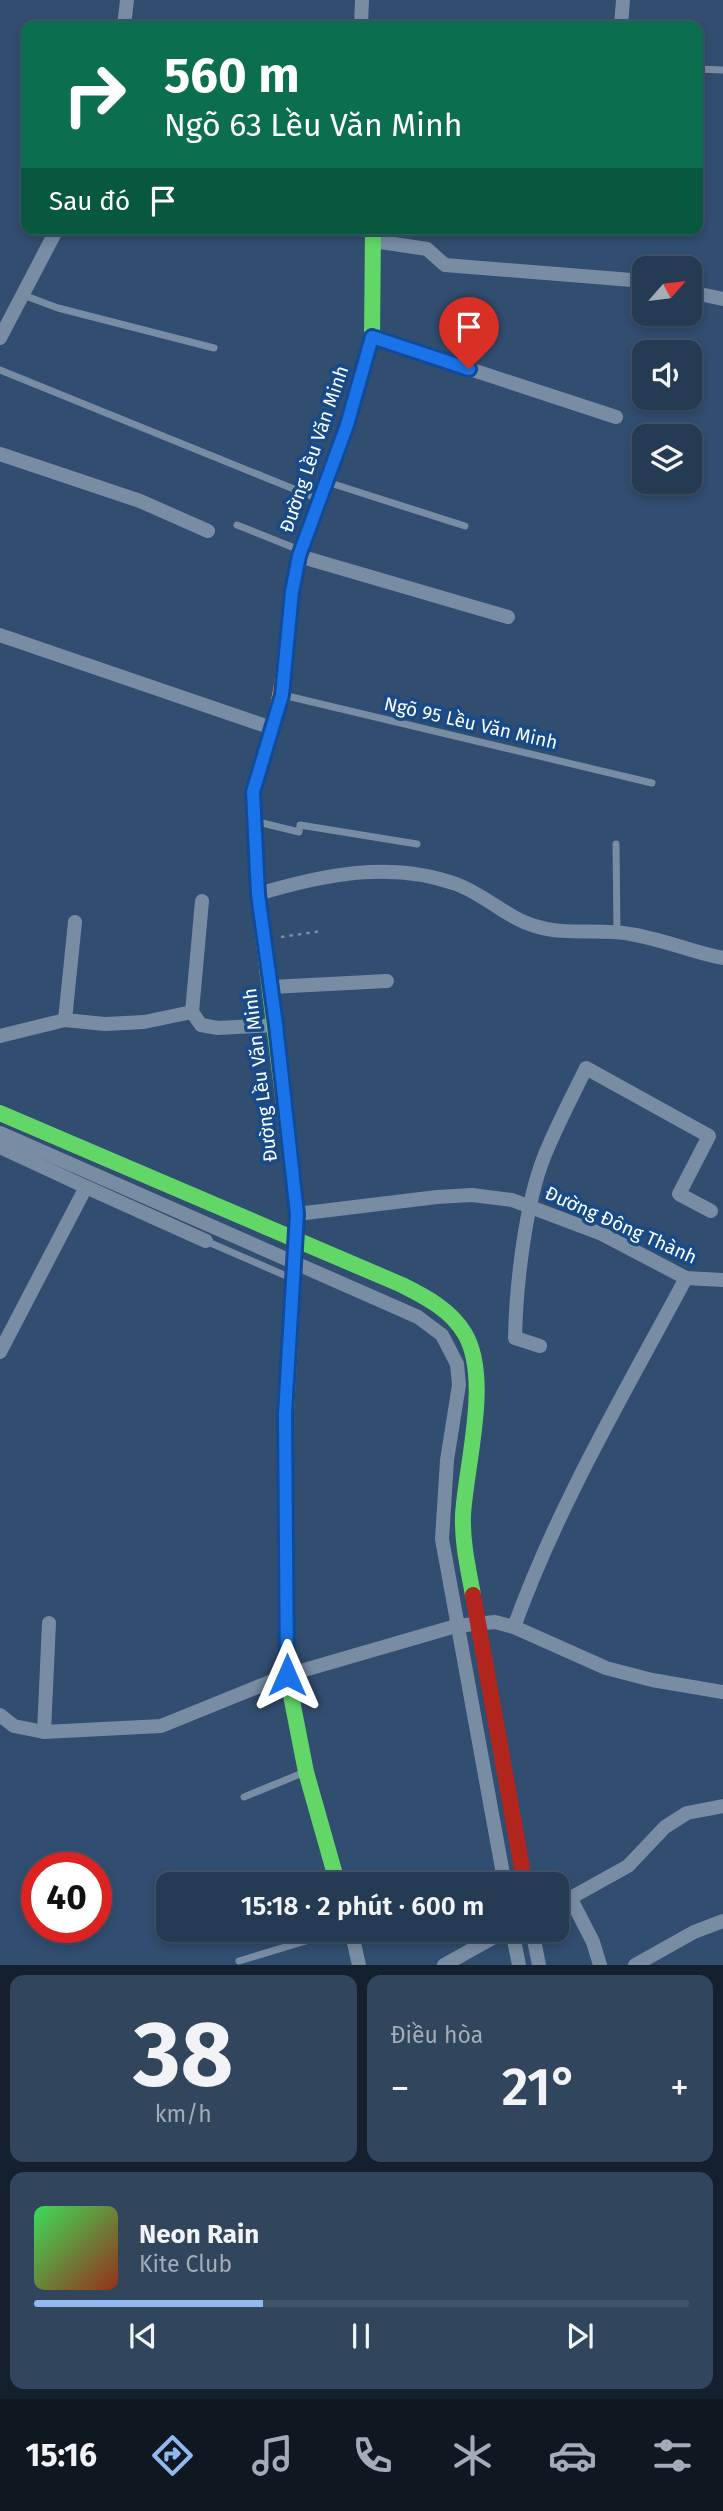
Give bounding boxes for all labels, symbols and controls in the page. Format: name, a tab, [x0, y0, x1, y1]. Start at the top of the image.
text: 560 m	[164, 46, 300, 105]
icon: right	[49, 49, 140, 140]
text: Ngõ 63 Lều Văn Minh	[164, 106, 463, 144]
icon: arrive	[144, 182, 182, 220]
text: Sau đó	[49, 186, 130, 217]
north arrow	[632, 256, 702, 326]
map controls	[632, 256, 702, 494]
pin	[439, 297, 499, 369]
icon: arrive	[450, 308, 488, 346]
button: sound	[632, 340, 702, 410]
street label: Đường Lều Văn Minh	[275, 363, 353, 535]
button: layers	[632, 424, 702, 494]
street label: Ngõ 95 Lều Văn Minh	[382, 692, 560, 754]
street label: Đường Lều Văn Minh	[238, 987, 282, 1163]
street label: Đường Đông Thành	[541, 1181, 701, 1269]
position arrow	[250, 1638, 324, 1712]
speed limit sign: 40	[21, 1852, 112, 1943]
text: 15:18 · 2 phút · 600 m	[241, 1891, 484, 1922]
text: 38	[133, 2000, 233, 2109]
text: Điều hòa	[391, 2021, 483, 2049]
text: 21°	[502, 2056, 578, 2119]
text: −	[391, 2065, 410, 2111]
text: +	[670, 2065, 689, 2111]
text: km/h	[155, 2100, 212, 2128]
text: Neon Rain	[139, 2219, 259, 2250]
text: Kite Club	[139, 2250, 232, 2278]
icon: previous	[124, 2317, 162, 2355]
icon: pause	[342, 2317, 380, 2355]
icon: next	[561, 2317, 599, 2355]
icon: directions	[148, 2431, 197, 2480]
icon: music	[248, 2431, 297, 2480]
icon: phone	[348, 2431, 397, 2480]
icon: climate	[448, 2431, 497, 2480]
icon: car	[548, 2431, 597, 2480]
icon: filters	[648, 2431, 697, 2480]
text: 15:16	[26, 2436, 97, 2474]

